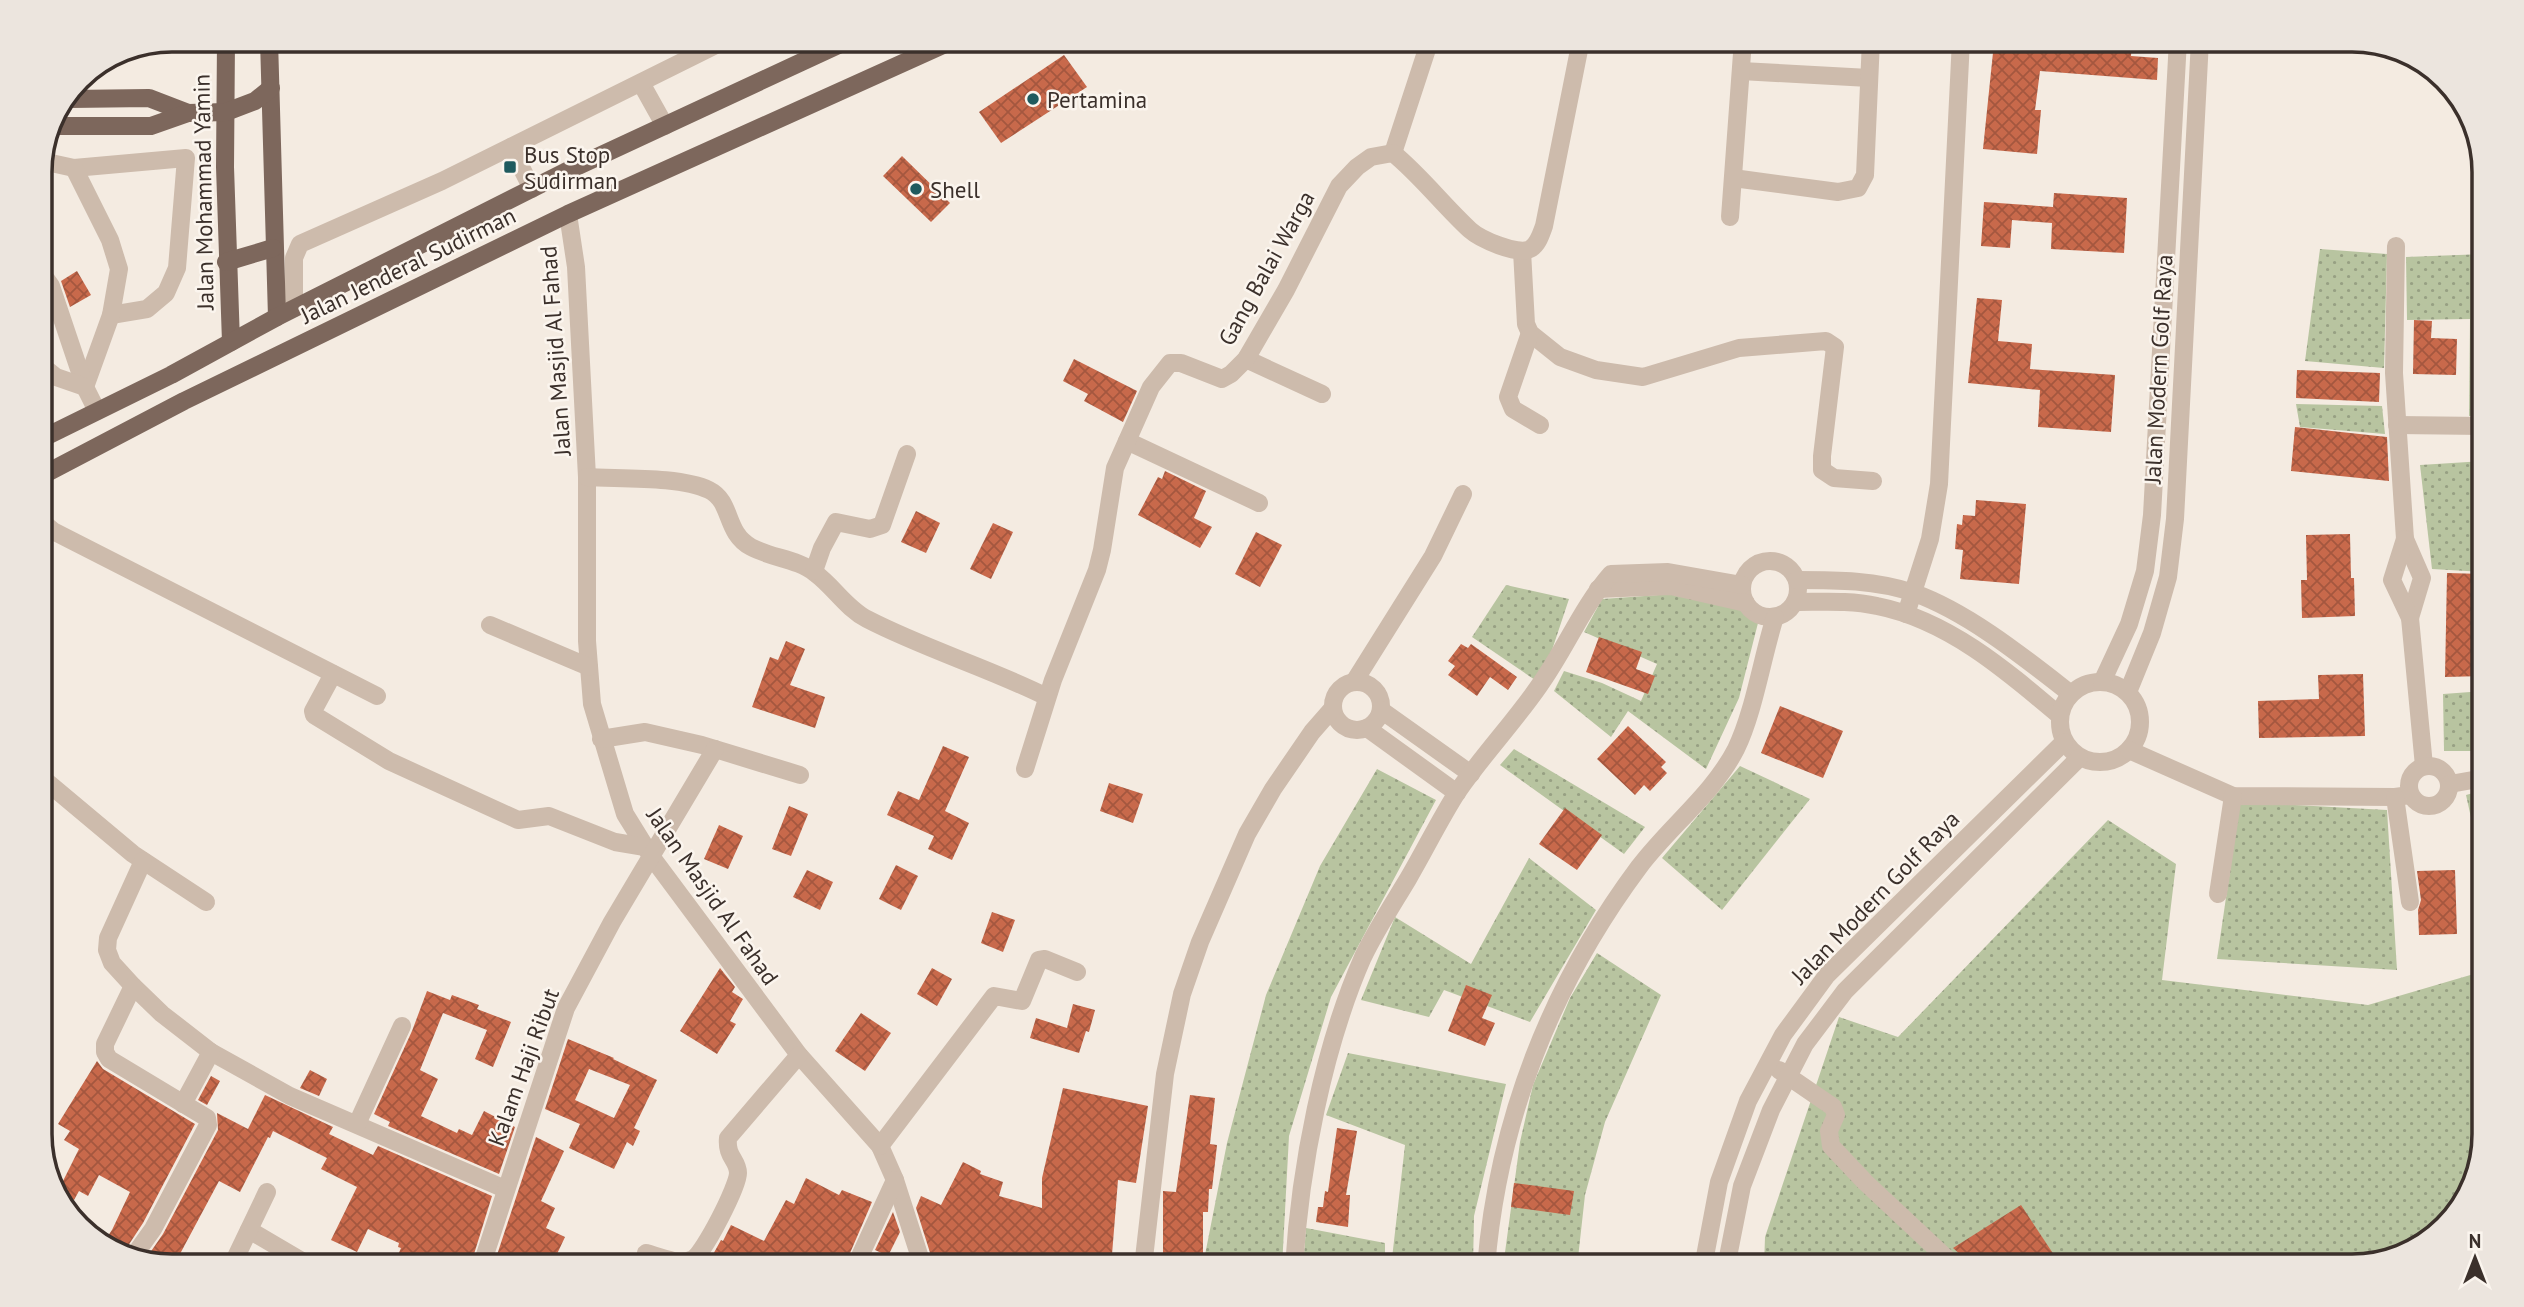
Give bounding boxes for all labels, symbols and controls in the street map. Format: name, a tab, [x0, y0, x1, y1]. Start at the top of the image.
street label: Jalan Mohammad Yamin	[186, 74, 220, 311]
place label: Pertamina	[1047, 85, 1147, 114]
marker: Pertamina	[1025, 91, 1041, 107]
place label: Bus Stop Sudirman	[524, 140, 618, 195]
marker: Bus Stop Sudirman	[502, 159, 518, 175]
place label: Shell	[930, 175, 980, 204]
marker: Shell	[908, 181, 924, 197]
street label: Gang Balai Warga	[1212, 186, 1320, 350]
street label: Jalan Jenderal Sudirman	[295, 200, 520, 330]
street label: Jalan Masjid Al Fahad	[533, 245, 577, 458]
street label: Jalan Modern Golf Raya	[2137, 254, 2178, 485]
street label: Jalan Masjid Al Fahad	[640, 801, 785, 990]
street label: Jalan Modern Golf Raya	[1784, 804, 1965, 990]
street label: Kalam Haji Ribut	[481, 984, 565, 1150]
north arrow	[2440, 1223, 2510, 1293]
text: N	[2469, 1229, 2481, 1253]

